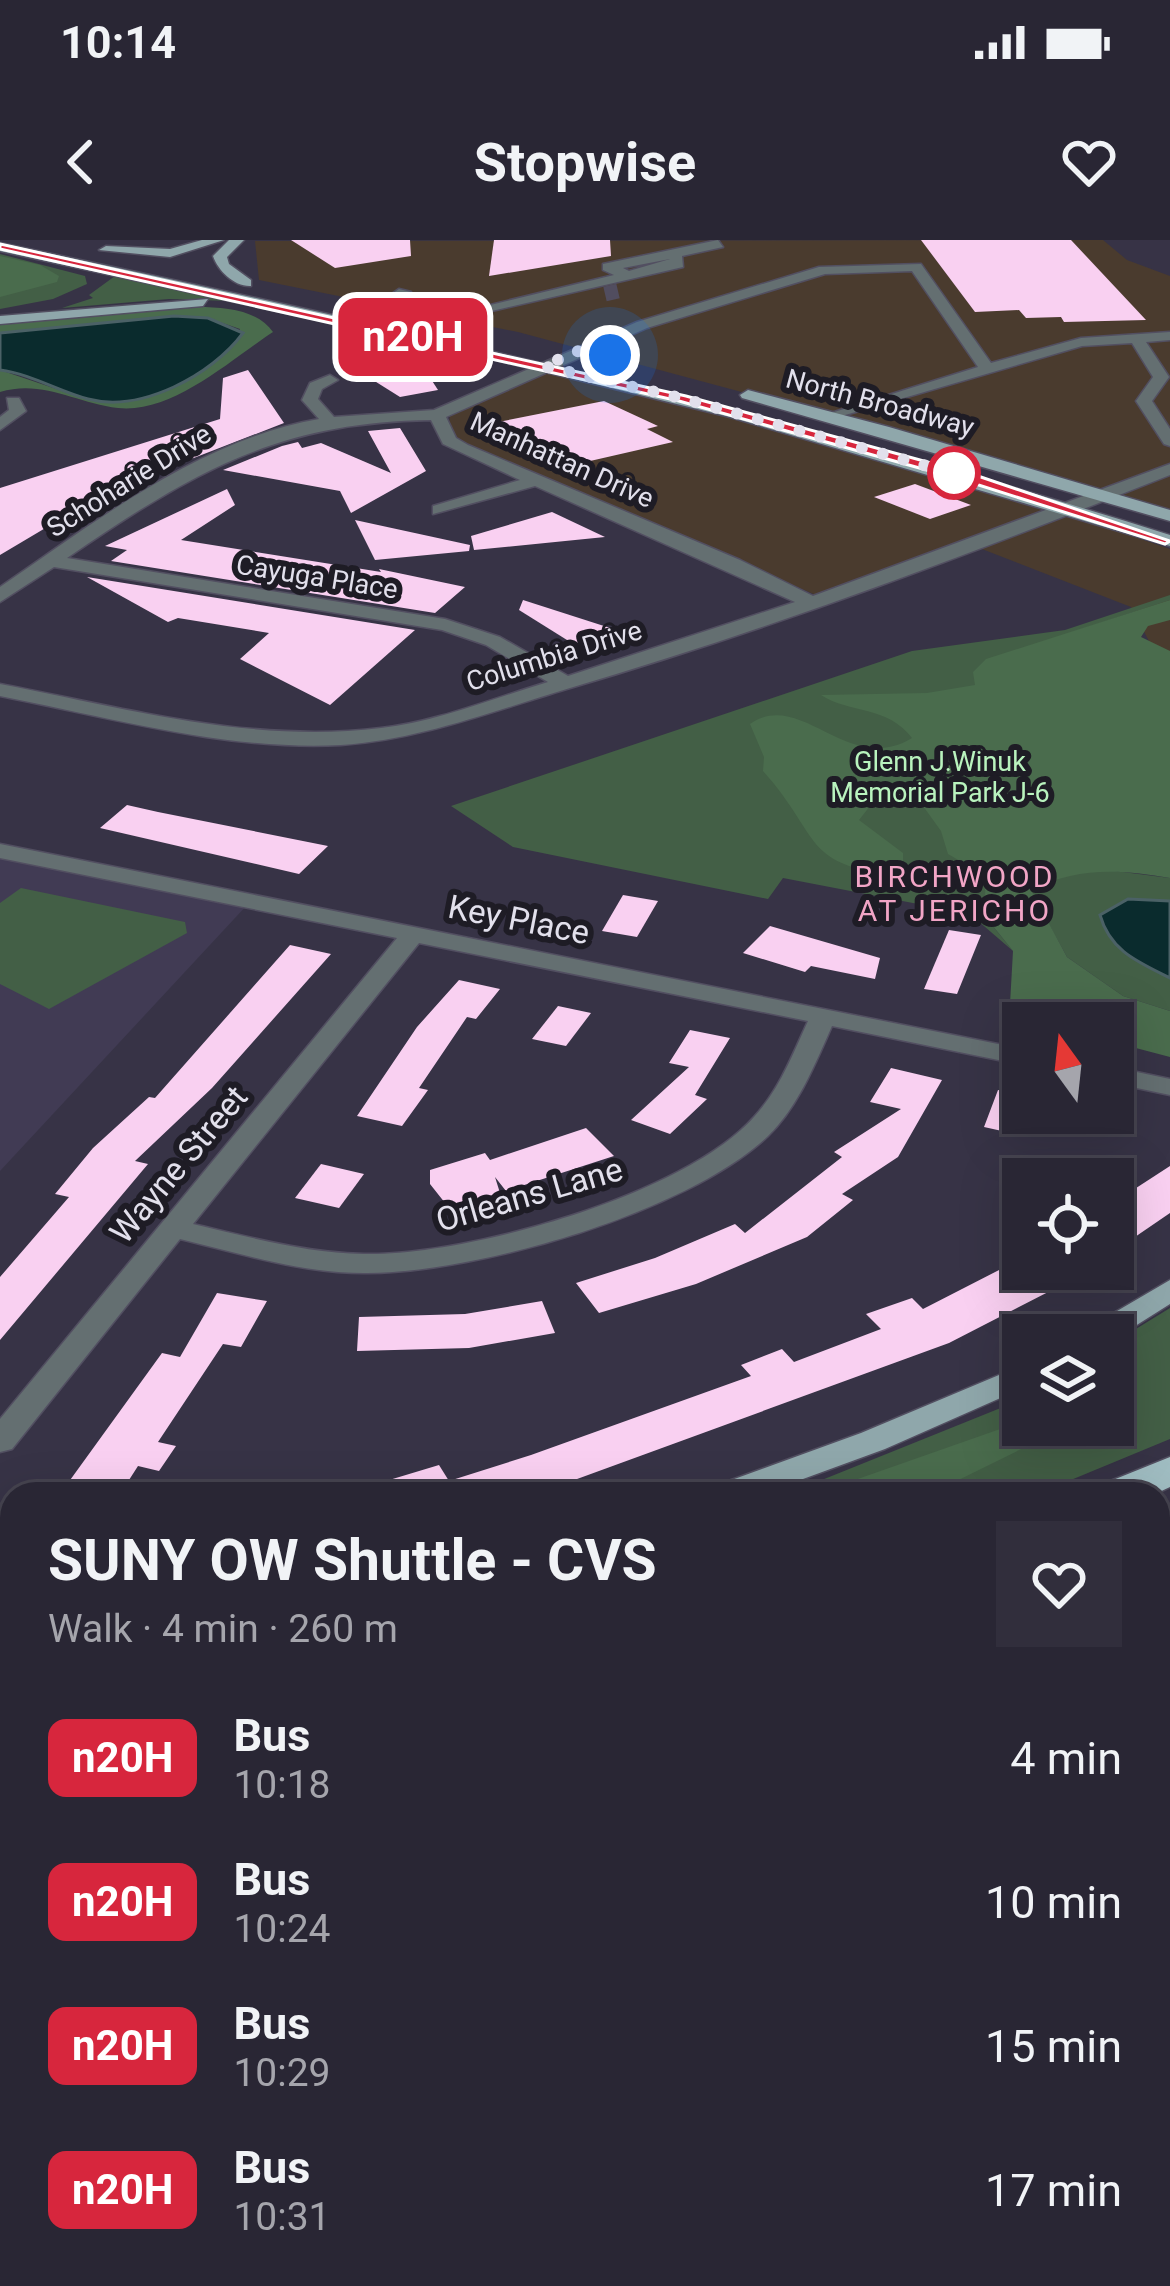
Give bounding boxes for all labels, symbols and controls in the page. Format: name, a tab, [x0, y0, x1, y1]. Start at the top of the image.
text: 10:14	[60, 16, 176, 69]
icon: back	[48, 129, 114, 195]
icon: heart	[1056, 129, 1122, 195]
text: Stopwise	[474, 131, 696, 194]
line badge: n20H	[329, 298, 497, 376]
text: n20H	[362, 312, 464, 361]
your location	[580, 325, 640, 385]
street label: North Broadway	[782, 363, 978, 444]
street label: Manhattan Drive	[465, 405, 659, 515]
street label: Schoharie Drive	[41, 418, 217, 544]
unlabelled marker	[929, 448, 979, 498]
street label: Cayuga Place	[234, 548, 400, 606]
street label: Columbia Drive	[462, 614, 646, 698]
park label: Glenn J.Winuk Memorial Park J-6	[830, 746, 1050, 809]
district label: BIRCHWOOD AT JERICHO	[855, 859, 1055, 928]
street label: Key Place	[445, 887, 593, 952]
north arrow	[1002, 1002, 1134, 1134]
map controls	[1002, 1002, 1134, 1446]
street label: Wayne Street	[101, 1078, 255, 1251]
street label: Orleans Lane	[431, 1149, 627, 1240]
button: locate	[1002, 1158, 1134, 1290]
button: layers	[1002, 1314, 1134, 1446]
button: heart	[996, 1521, 1122, 1647]
text: SUNY OW Shuttle - CVS	[48, 1527, 657, 1594]
text: Walk · 4 min · 260 m	[48, 1606, 398, 1652]
text: Bus	[233, 1709, 310, 1762]
text: 4 min	[1010, 1732, 1122, 1785]
text: n20H	[72, 1733, 173, 1782]
text: 10:18	[233, 1762, 331, 1808]
text: Bus	[233, 1853, 310, 1906]
text: 10 min	[985, 1876, 1122, 1929]
text: n20H	[72, 1877, 173, 1926]
text: 10:24	[233, 1906, 331, 1952]
text: Bus	[233, 1997, 310, 2050]
text: 15 min	[985, 2020, 1122, 2073]
text: n20H	[72, 2021, 173, 2070]
text: 10:29	[233, 2050, 331, 2096]
text: Bus	[233, 2141, 310, 2194]
text: 17 min	[985, 2164, 1122, 2217]
text: n20H	[72, 2165, 173, 2214]
text: 10:31	[233, 2194, 331, 2240]

